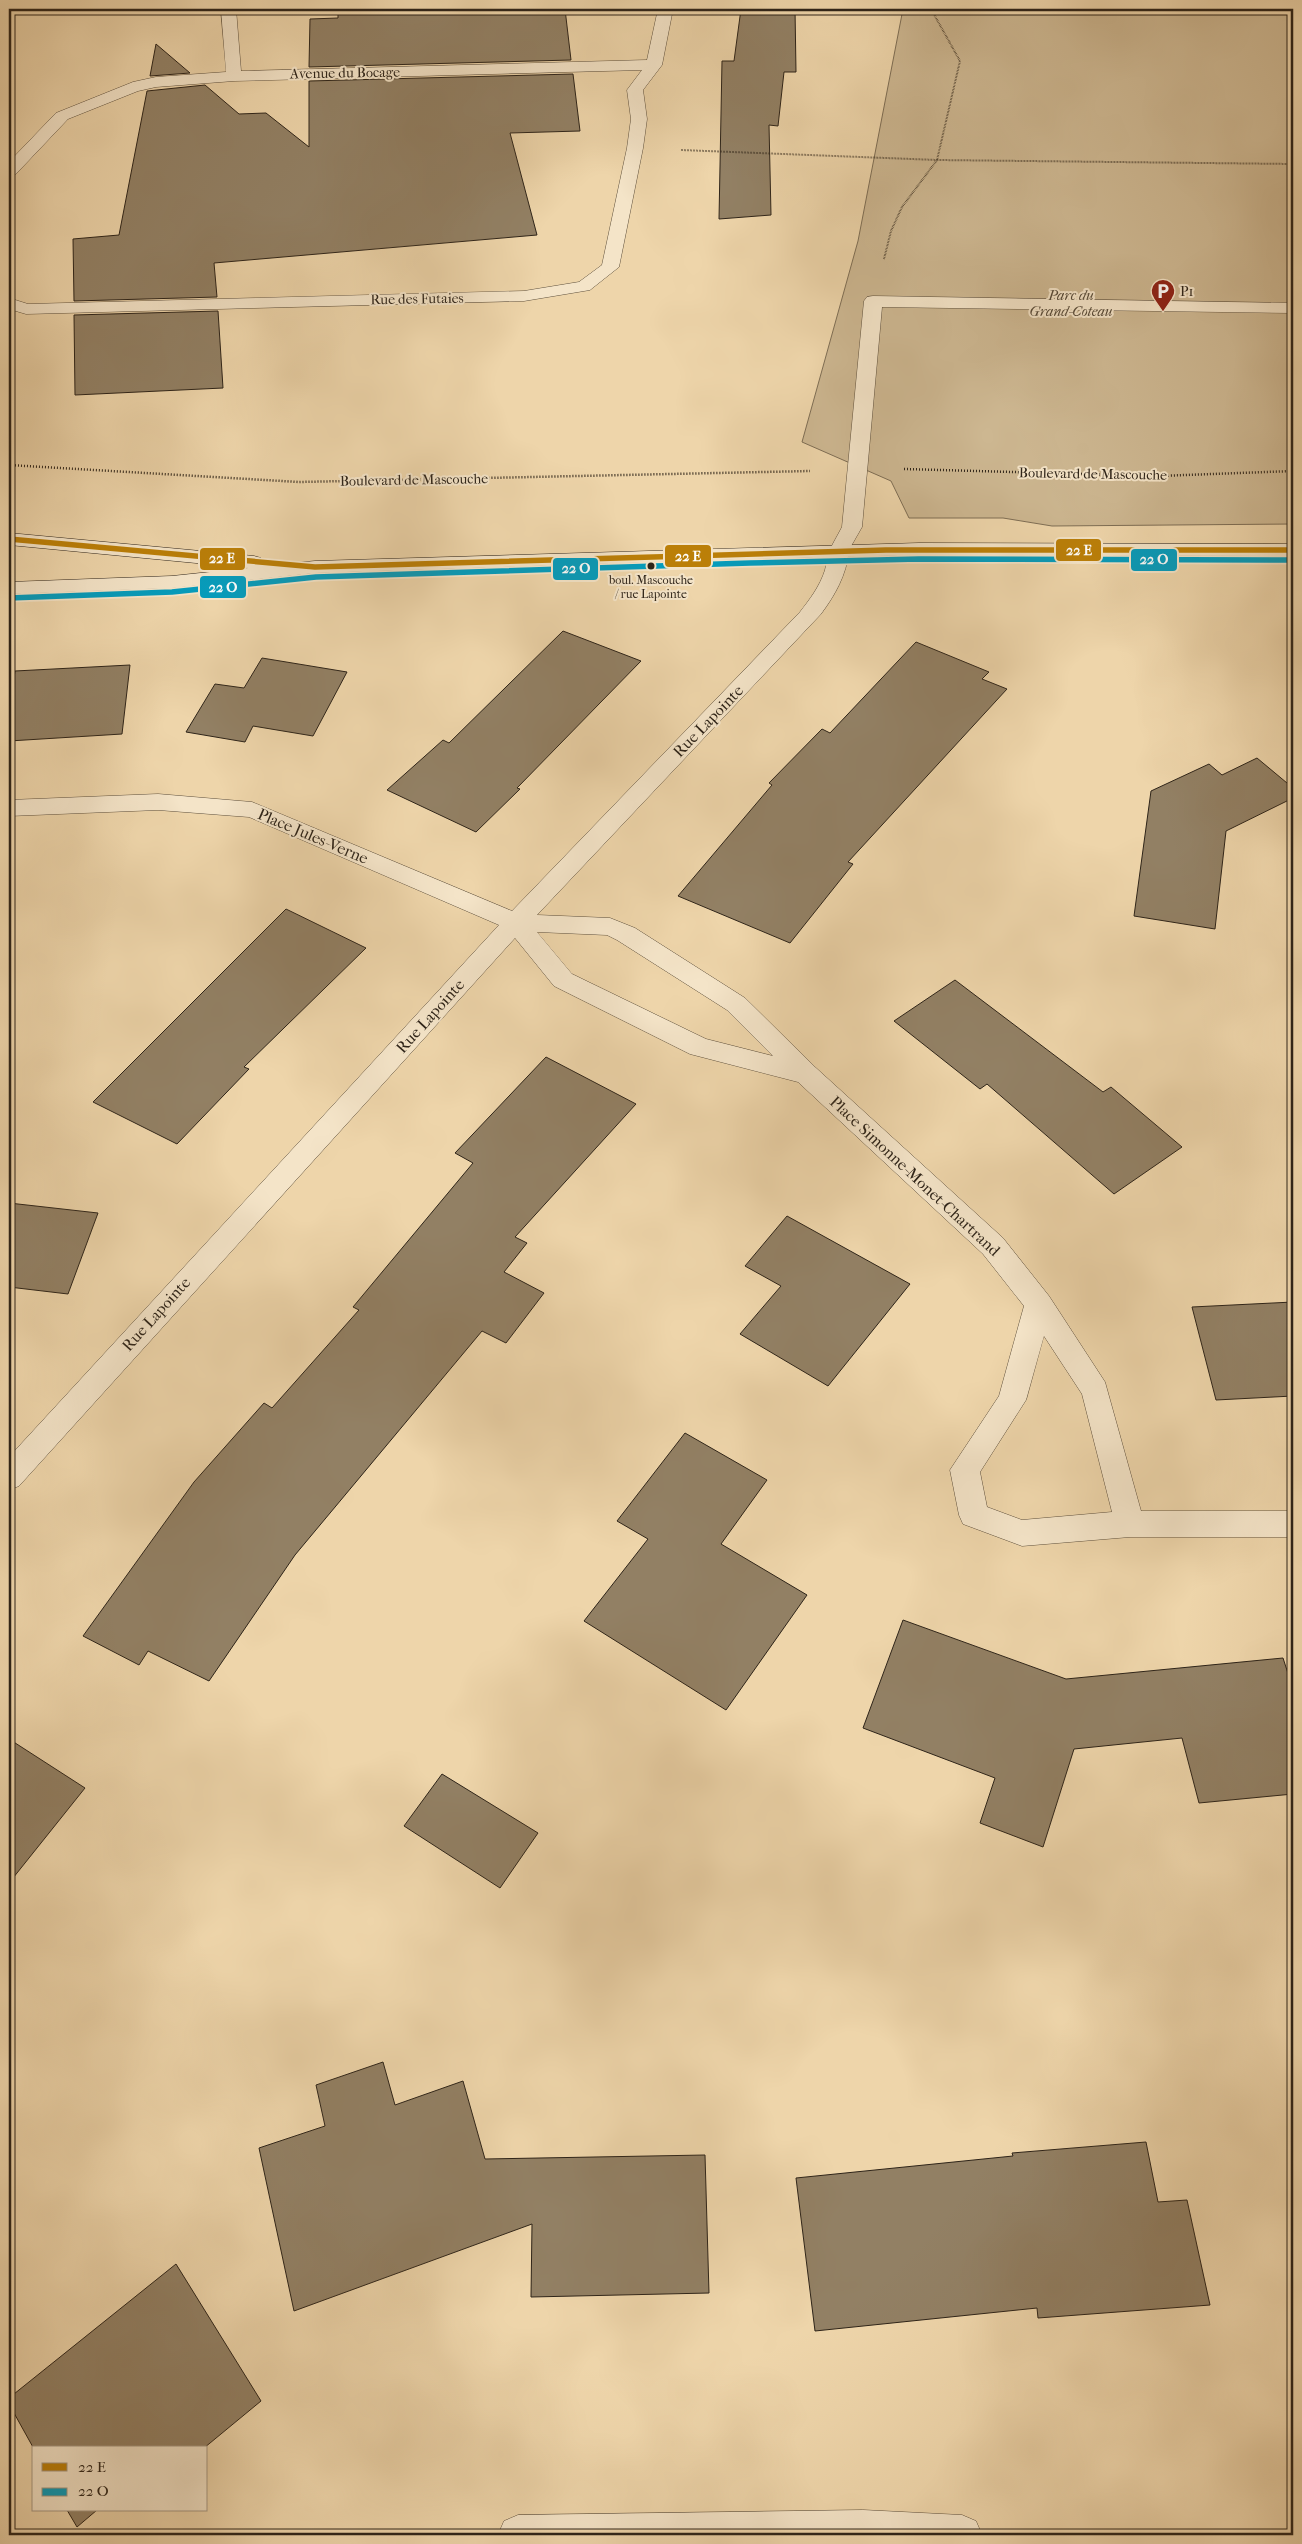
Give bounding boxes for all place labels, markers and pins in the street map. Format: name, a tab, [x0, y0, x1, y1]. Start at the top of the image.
parking icon: P1	[1150, 278, 1176, 312]
place label: P1	[1180, 283, 1193, 300]
marker: boul. Mascouche / rue Lapointe	[646, 561, 656, 571]
place label: boul. Mascouche / rue Lapointe	[608, 573, 693, 601]

